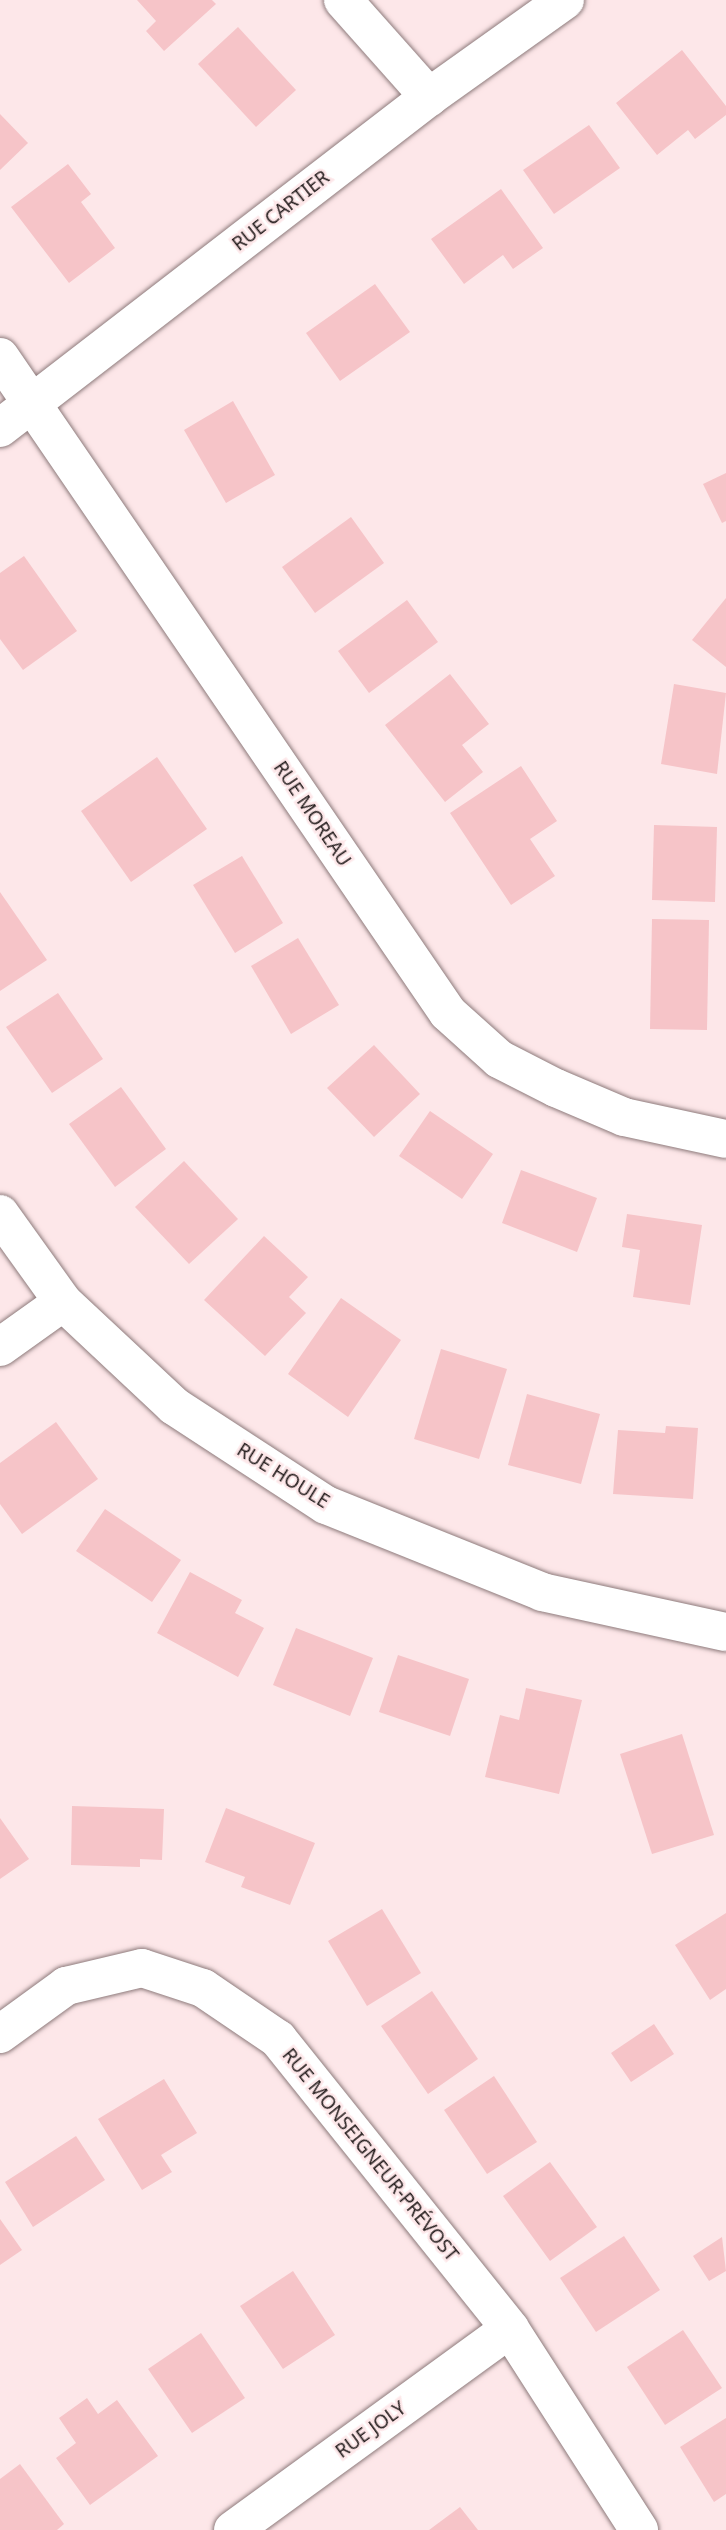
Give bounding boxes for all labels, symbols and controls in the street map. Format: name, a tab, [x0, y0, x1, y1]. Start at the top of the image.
street label: RUE CARTIER	[228, 166, 334, 256]
street label: RUE MOREAU	[269, 757, 355, 871]
street label: RUE HOULE	[233, 1439, 333, 1513]
street label: RUE MONSEIGNEUR-PRÉVOST	[277, 2044, 463, 2266]
street label: RUE JOLY	[331, 2397, 411, 2463]

